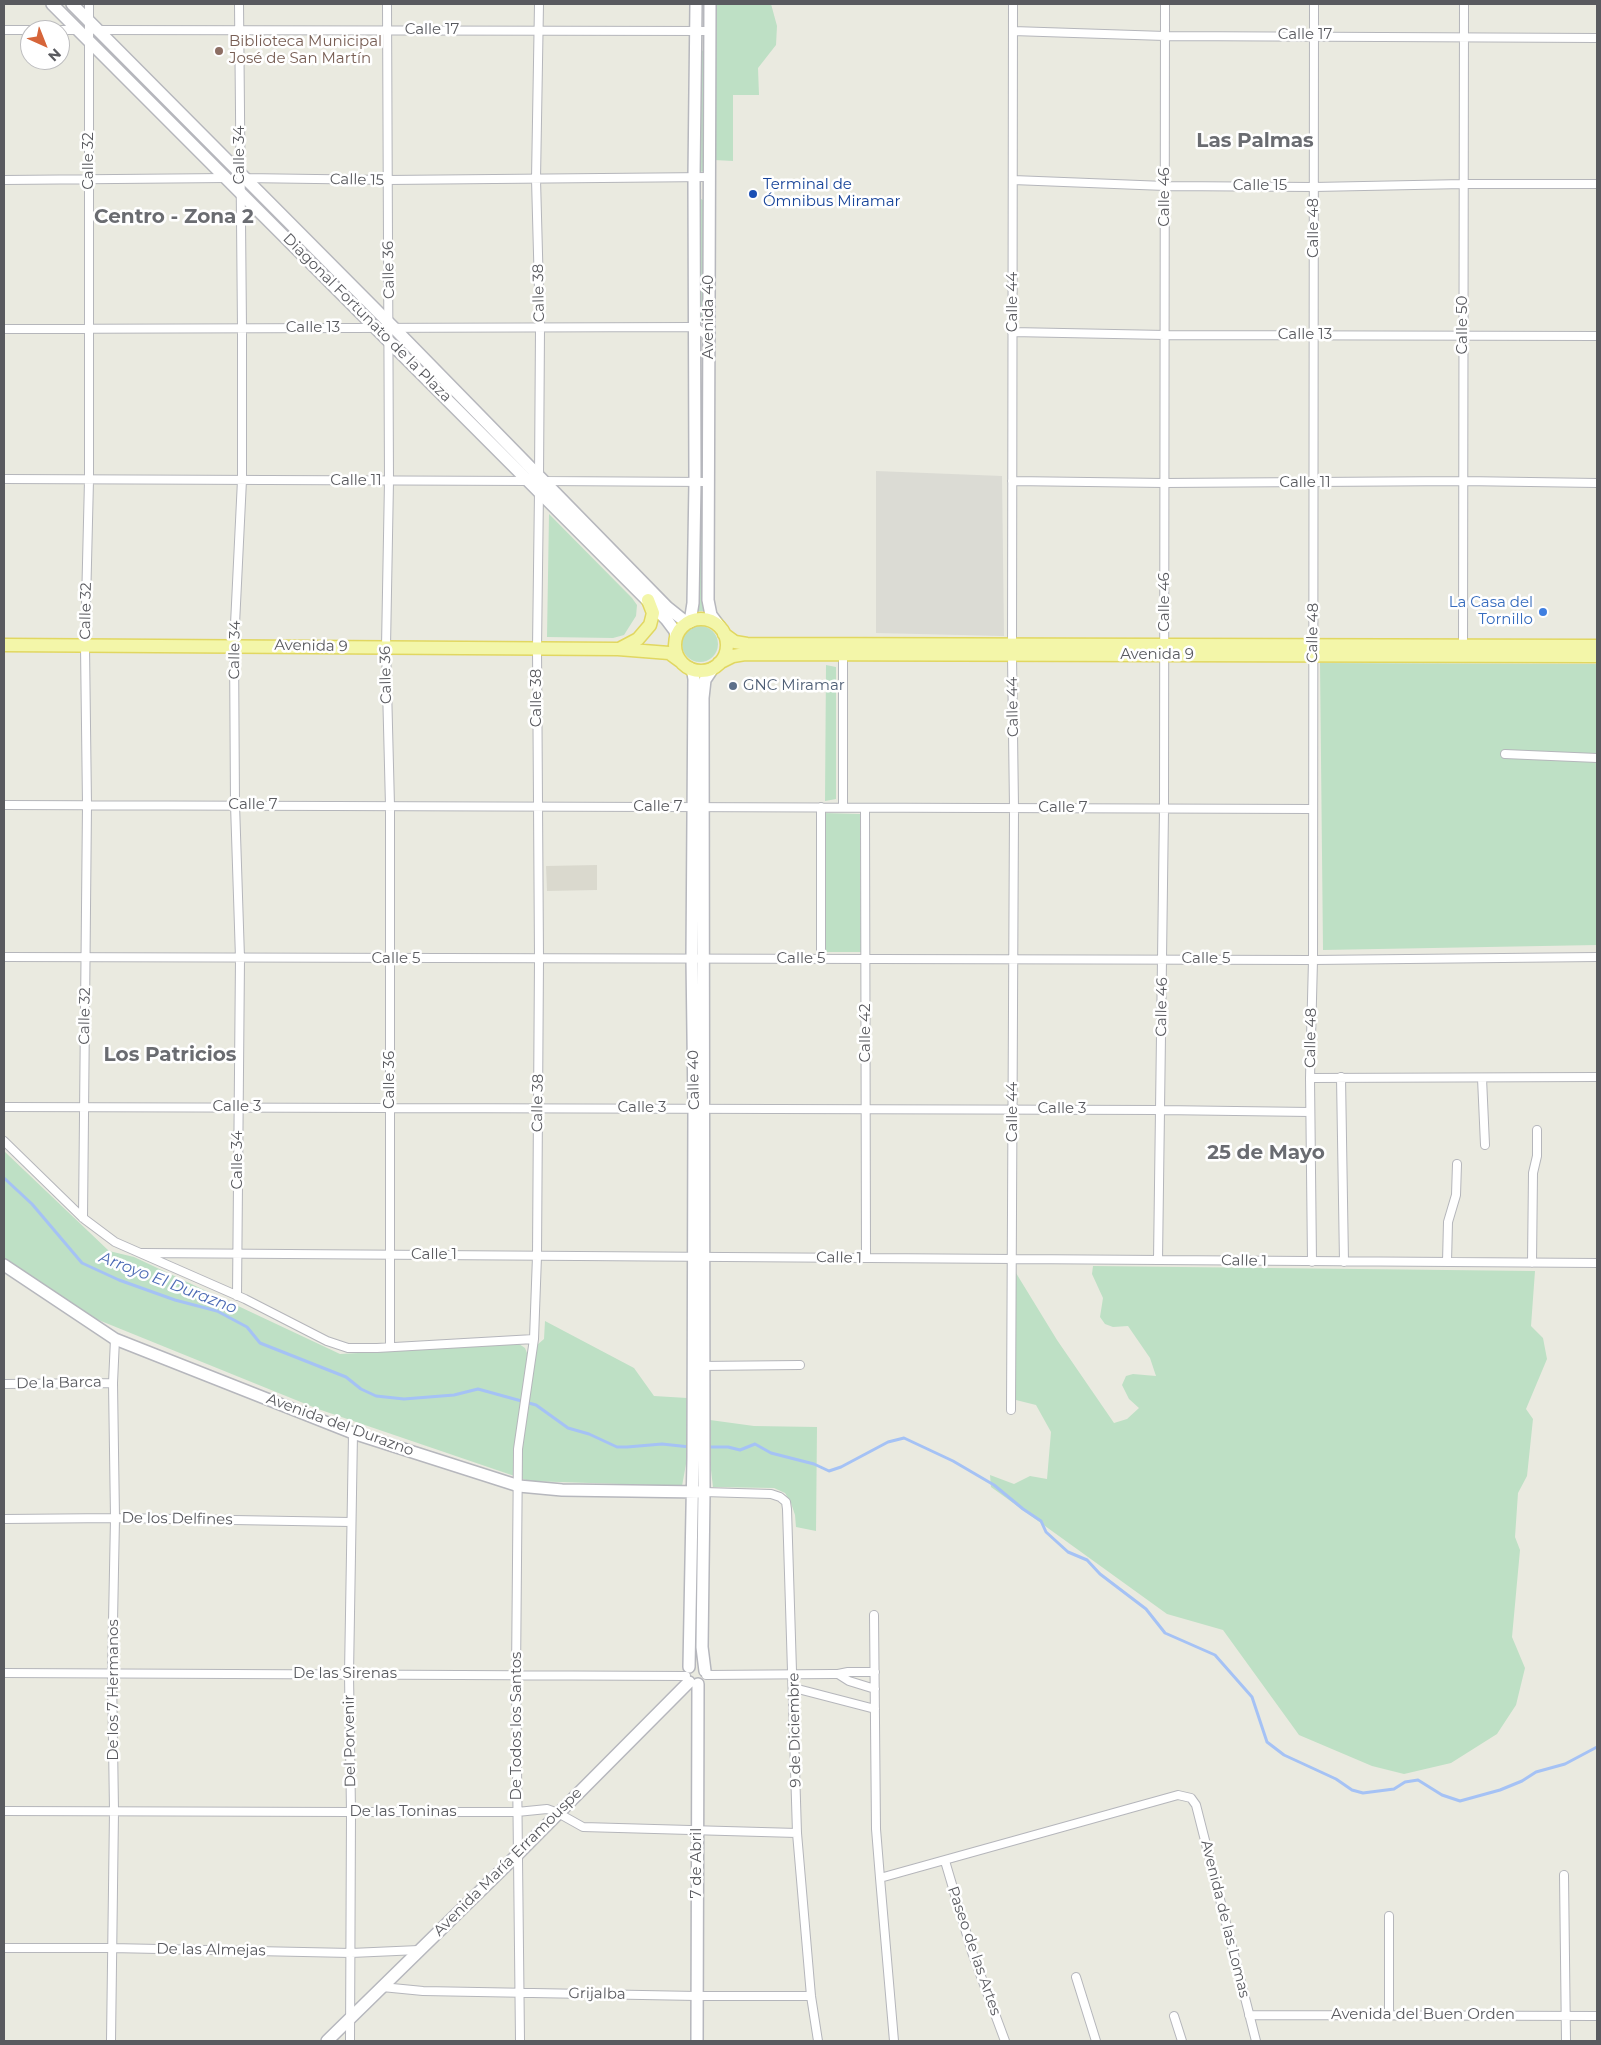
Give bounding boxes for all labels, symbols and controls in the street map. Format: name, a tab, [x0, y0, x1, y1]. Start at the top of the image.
north arrow	[20, 20, 70, 70]
street label: Calle 17	[405, 21, 459, 39]
street label: Calle 17	[1278, 26, 1332, 44]
place label: Biblioteca Municipal José de San Martín	[229, 33, 382, 68]
text: N	[44, 45, 65, 65]
marker: Biblioteca Municipal José de San Martín	[213, 45, 225, 57]
street label: Calle 34	[231, 126, 249, 184]
district label: Las Palmas	[1196, 129, 1314, 153]
street label: Calle 32	[80, 132, 98, 190]
street label: Calle 46	[1156, 167, 1174, 227]
street label: Calle 15	[330, 171, 384, 189]
place label: Terminal de Ómnibus Miramar	[763, 176, 901, 211]
street label: Calle 15	[1233, 177, 1287, 195]
marker: Terminal de Ómnibus Miramar	[747, 188, 759, 200]
street label: Calle 48	[1305, 198, 1323, 258]
district label: Centro - Zona 2	[94, 205, 254, 229]
street label: Diagonal Fortunato de la Plaza	[279, 230, 455, 406]
street label: Calle 36	[379, 241, 399, 299]
street label: Calle 38	[529, 264, 549, 322]
street label: Calle 44	[1004, 272, 1022, 332]
street label: Avenida 40	[700, 275, 718, 359]
street label: Calle 50	[1454, 296, 1472, 354]
street label: Calle 13	[286, 319, 340, 337]
street label: Calle 13	[1278, 326, 1332, 344]
street label: Calle 11	[330, 472, 382, 490]
street label: Calle 11	[1279, 474, 1331, 492]
street label: Calle 46	[1156, 572, 1174, 632]
street label: Calle 32	[77, 582, 95, 640]
place label: La Casa del Tornillo	[1449, 594, 1533, 629]
street label: Calle 48	[1303, 603, 1323, 663]
marker: La Casa del Tornillo	[1537, 606, 1549, 618]
street label: Calle 34	[225, 620, 245, 680]
street label: Avenida 9	[274, 636, 348, 656]
street label: Calle 36	[376, 646, 396, 704]
street label: Avenida 9	[1120, 646, 1194, 664]
street label: Calle 38	[528, 669, 546, 727]
place label: GNC Miramar	[743, 677, 845, 695]
street label: Calle 44	[1003, 677, 1023, 737]
marker: GNC Miramar	[727, 680, 739, 692]
street label: Calle 7	[228, 796, 278, 814]
street label: Calle 7	[633, 798, 683, 816]
street label: Calle 7	[1038, 799, 1088, 817]
street label: Calle 5	[372, 950, 420, 968]
street label: Calle 5	[777, 950, 825, 968]
street label: Calle 5	[1182, 950, 1230, 968]
street label: Calle 46	[1152, 977, 1172, 1037]
street label: Calle 32	[76, 987, 94, 1045]
street label: Calle 42	[857, 1004, 875, 1062]
street label: Calle 48	[1301, 1008, 1321, 1068]
district label: Los Patricios	[104, 1043, 236, 1067]
street label: Calle 40	[684, 1050, 704, 1110]
street label: Calle 36	[381, 1051, 399, 1109]
street label: Calle 38	[528, 1074, 548, 1132]
street label: Calle 44	[1004, 1082, 1022, 1142]
street label: Calle 3	[213, 1098, 261, 1116]
street label: Calle 3	[618, 1099, 666, 1117]
street label: Calle 3	[1038, 1100, 1086, 1118]
street label: Calle 34	[229, 1131, 247, 1189]
district label: 25 de Mayo	[1207, 1141, 1325, 1165]
street label: Calle 1	[411, 1246, 457, 1264]
water label: Arroyo El Durazno	[97, 1248, 239, 1318]
street label: Calle 1	[816, 1249, 862, 1267]
street label: Calle 1	[1221, 1252, 1267, 1270]
street label: De la Barca	[16, 1373, 102, 1393]
street label: Avenida del Durazno	[264, 1390, 416, 1460]
street label: De los Delfines	[121, 1509, 233, 1529]
street label: De los 7 Hermanos	[105, 1619, 123, 1761]
street label: De Todos los Santos	[508, 1652, 526, 1800]
street label: De las Sirenas	[293, 1665, 397, 1683]
street label: 9 de Diciembre	[785, 1672, 805, 1788]
street label: Del Porvenir	[340, 1694, 360, 1788]
street label: Avenida María Erramouspe	[430, 1784, 586, 1940]
street label: De las Toninas	[349, 1803, 457, 1821]
street label: 7 de Abril	[688, 1828, 706, 1898]
street label: Avenida de las Lomas	[1197, 1838, 1253, 2000]
street label: Paseo de las Artes	[943, 1884, 1005, 2018]
street label: De las Almejas	[156, 1940, 266, 1960]
street label: Grijalba	[568, 1984, 626, 2004]
street label: Avenida del Buen Orden	[1331, 2006, 1515, 2024]

